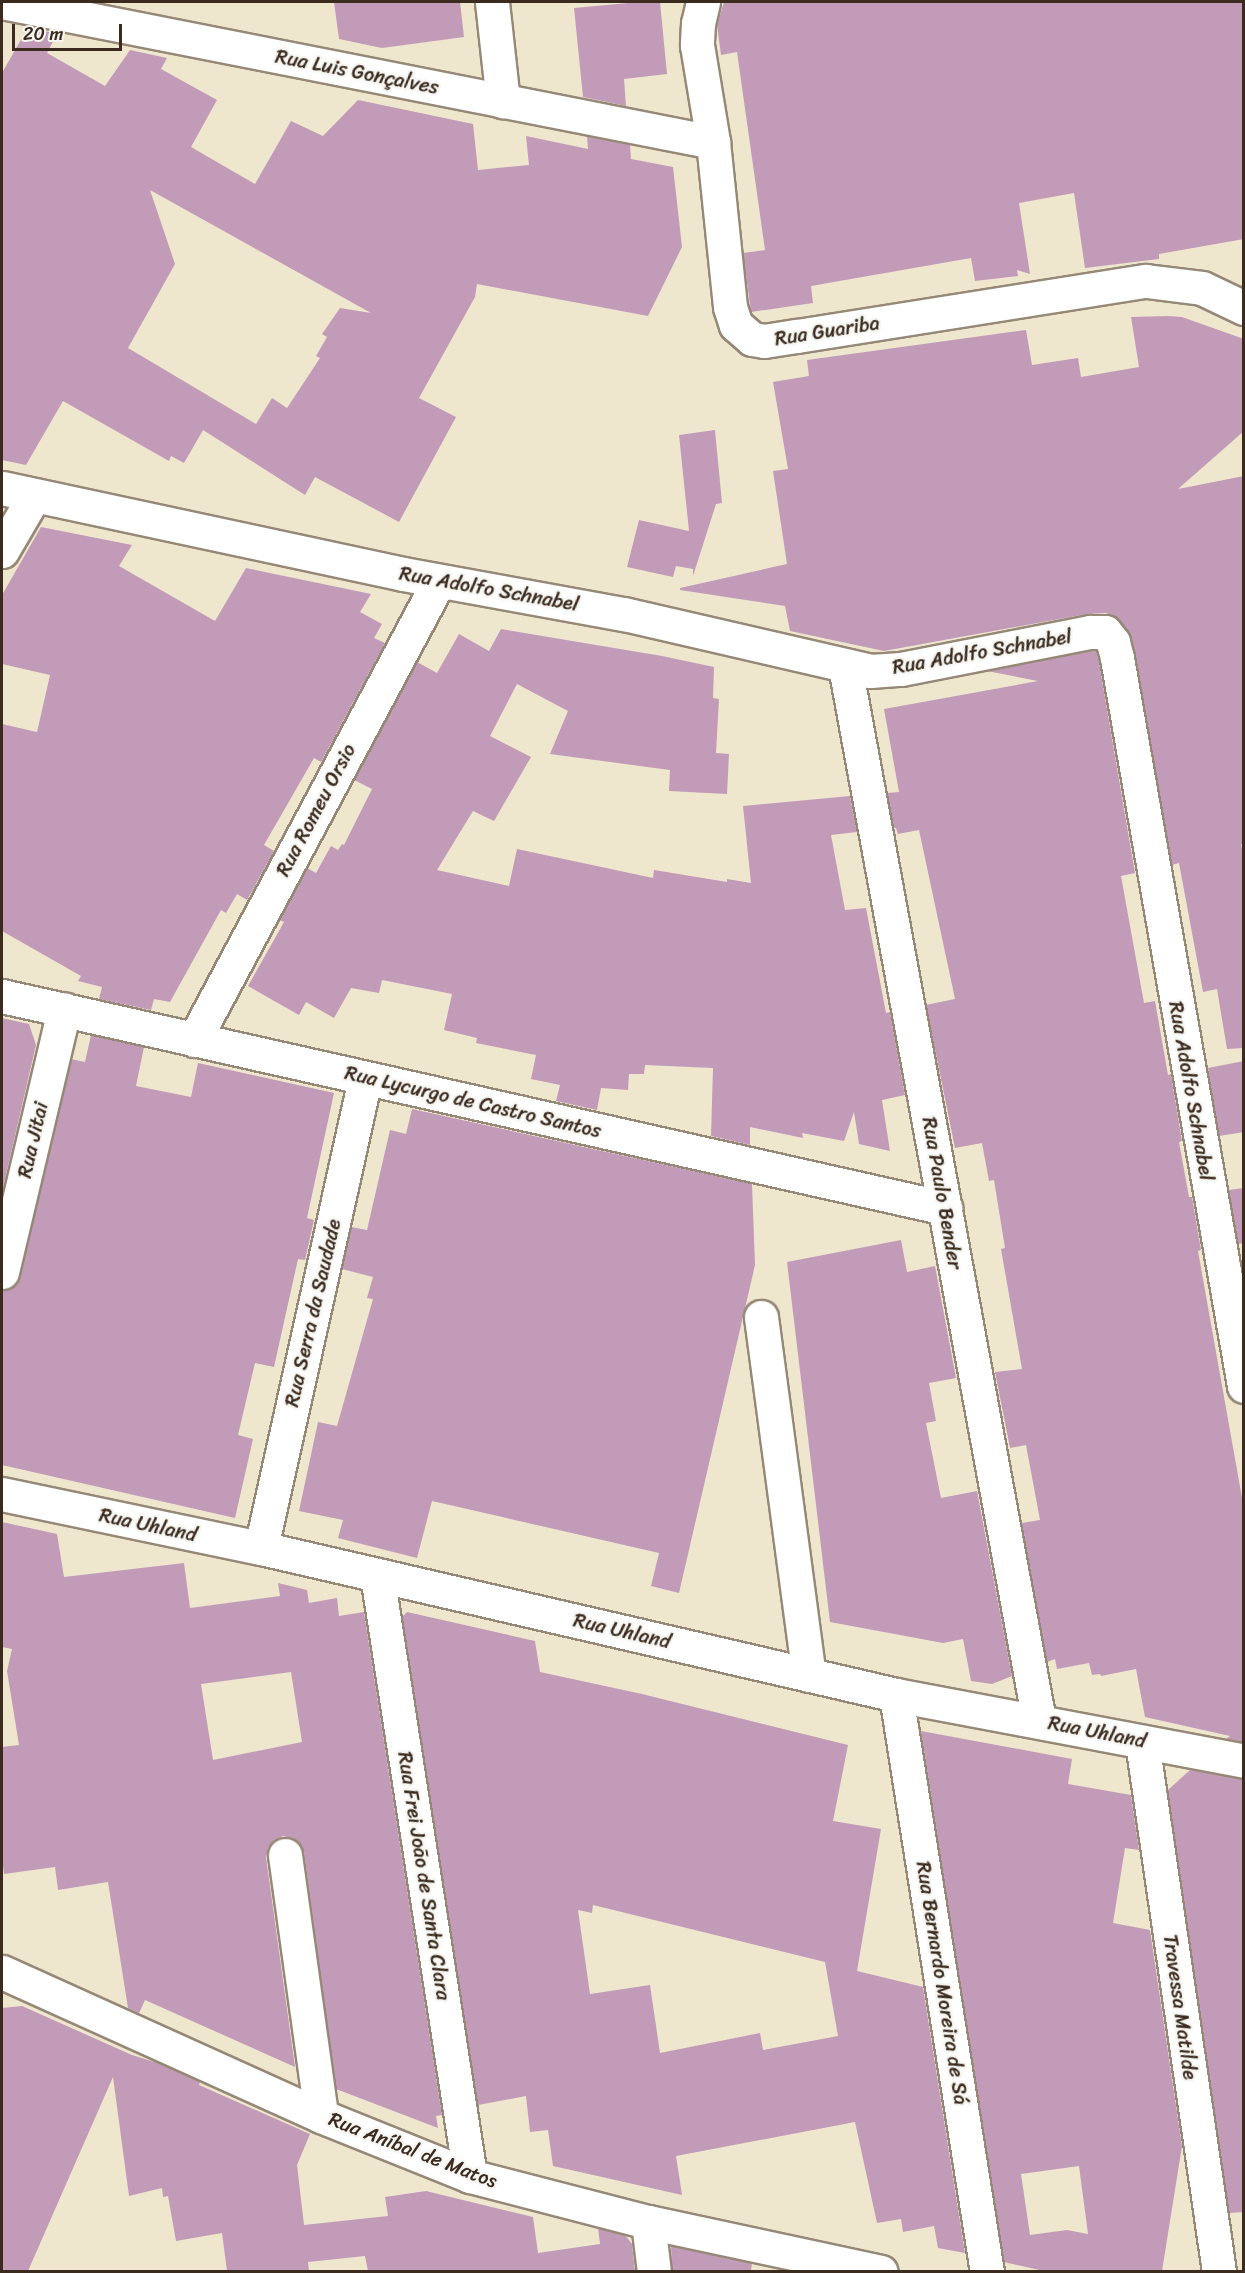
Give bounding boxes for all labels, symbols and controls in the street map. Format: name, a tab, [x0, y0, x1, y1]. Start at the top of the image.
scale bar	[15, 12, 124, 50]
text: 20 m	[23, 18, 63, 50]
street label: Rua Luis Gonçalves	[274, 44, 440, 100]
street label: Rua Guariba	[773, 311, 881, 351]
street label: Rua Adolfo Schnabel	[397, 561, 581, 617]
street label: Rua Adolfo Schnabel	[890, 624, 1074, 680]
street label: Rua Romeu Orsio	[271, 739, 361, 881]
street label: Rua Adolfo Schnabel	[1163, 999, 1219, 1183]
street label: Rua Lycurgo de Castro Santos	[342, 1061, 604, 1143]
street label: Rua Jitai	[13, 1100, 53, 1180]
street label: Rua Paulo Bender	[917, 1115, 967, 1271]
street label: Rua Serra da Saudade	[280, 1216, 346, 1410]
street label: Rua Uhland	[97, 1503, 199, 1547]
street label: Rua Uhland	[571, 1608, 673, 1654]
street label: Rua Uhland	[1046, 1711, 1148, 1753]
street label: Rua Frei João de Santa Clara	[392, 1749, 456, 2003]
street label: Rua Bernardo Moreira de Sá	[911, 1859, 973, 2107]
street label: Travessa Matilde	[1158, 1933, 1202, 2081]
street label: Rua Aníbal de Matos	[325, 2107, 501, 2193]

